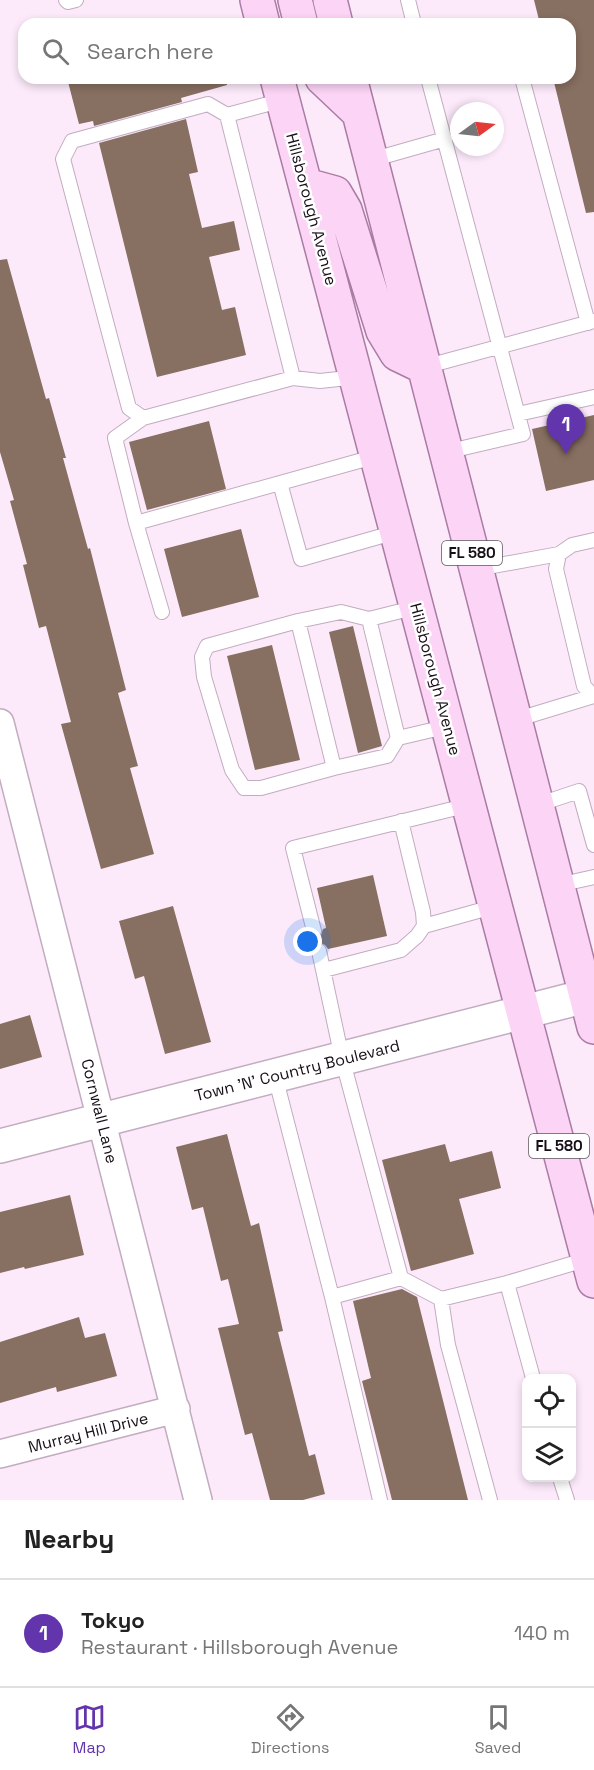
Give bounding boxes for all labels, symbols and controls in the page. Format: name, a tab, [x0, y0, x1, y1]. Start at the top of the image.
search box	[18, 18, 576, 84]
icon: search	[39, 35, 72, 68]
text: Search here	[87, 37, 214, 65]
north arrow	[450, 102, 504, 156]
street label: Hillsborough Avenue	[281, 131, 342, 288]
pin: 1	[546, 404, 586, 454]
road number: FL 580	[442, 541, 502, 565]
street label: Hillsborough Avenue	[405, 601, 466, 758]
your location	[293, 927, 322, 956]
street label: Town 'N' Country Boulevard	[192, 1035, 402, 1106]
street label: Cornwall Lane	[76, 1057, 123, 1166]
road number: FL 580	[529, 1134, 589, 1158]
map controls	[522, 1374, 576, 1482]
button: locate	[522, 1374, 576, 1428]
street label: Murray Hill Drive	[26, 1407, 150, 1458]
button: layers	[522, 1428, 576, 1482]
text: Nearby	[24, 1522, 114, 1556]
text: Tokyo	[81, 1606, 145, 1634]
text: 1	[39, 1620, 48, 1646]
text: 140 m	[514, 1620, 570, 1646]
text: Restaurant · Hillsborough Avenue	[81, 1634, 398, 1660]
tab: Map	[73, 1701, 106, 1758]
tab: Directions	[251, 1701, 330, 1758]
tab: Saved	[475, 1701, 521, 1758]

